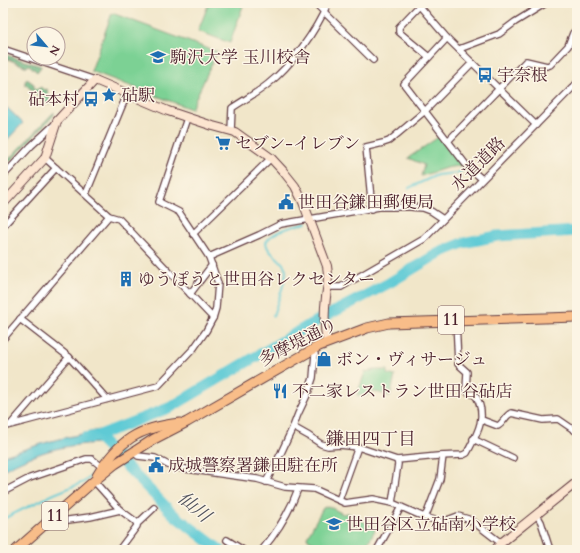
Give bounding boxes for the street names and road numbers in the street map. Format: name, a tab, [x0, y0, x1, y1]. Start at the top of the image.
street label: 水道道路	[446, 132, 510, 196]
road number: 11	[438, 306, 464, 334]
street label: 多摩堤通り	[255, 312, 341, 372]
road number: 11	[42, 502, 68, 530]

